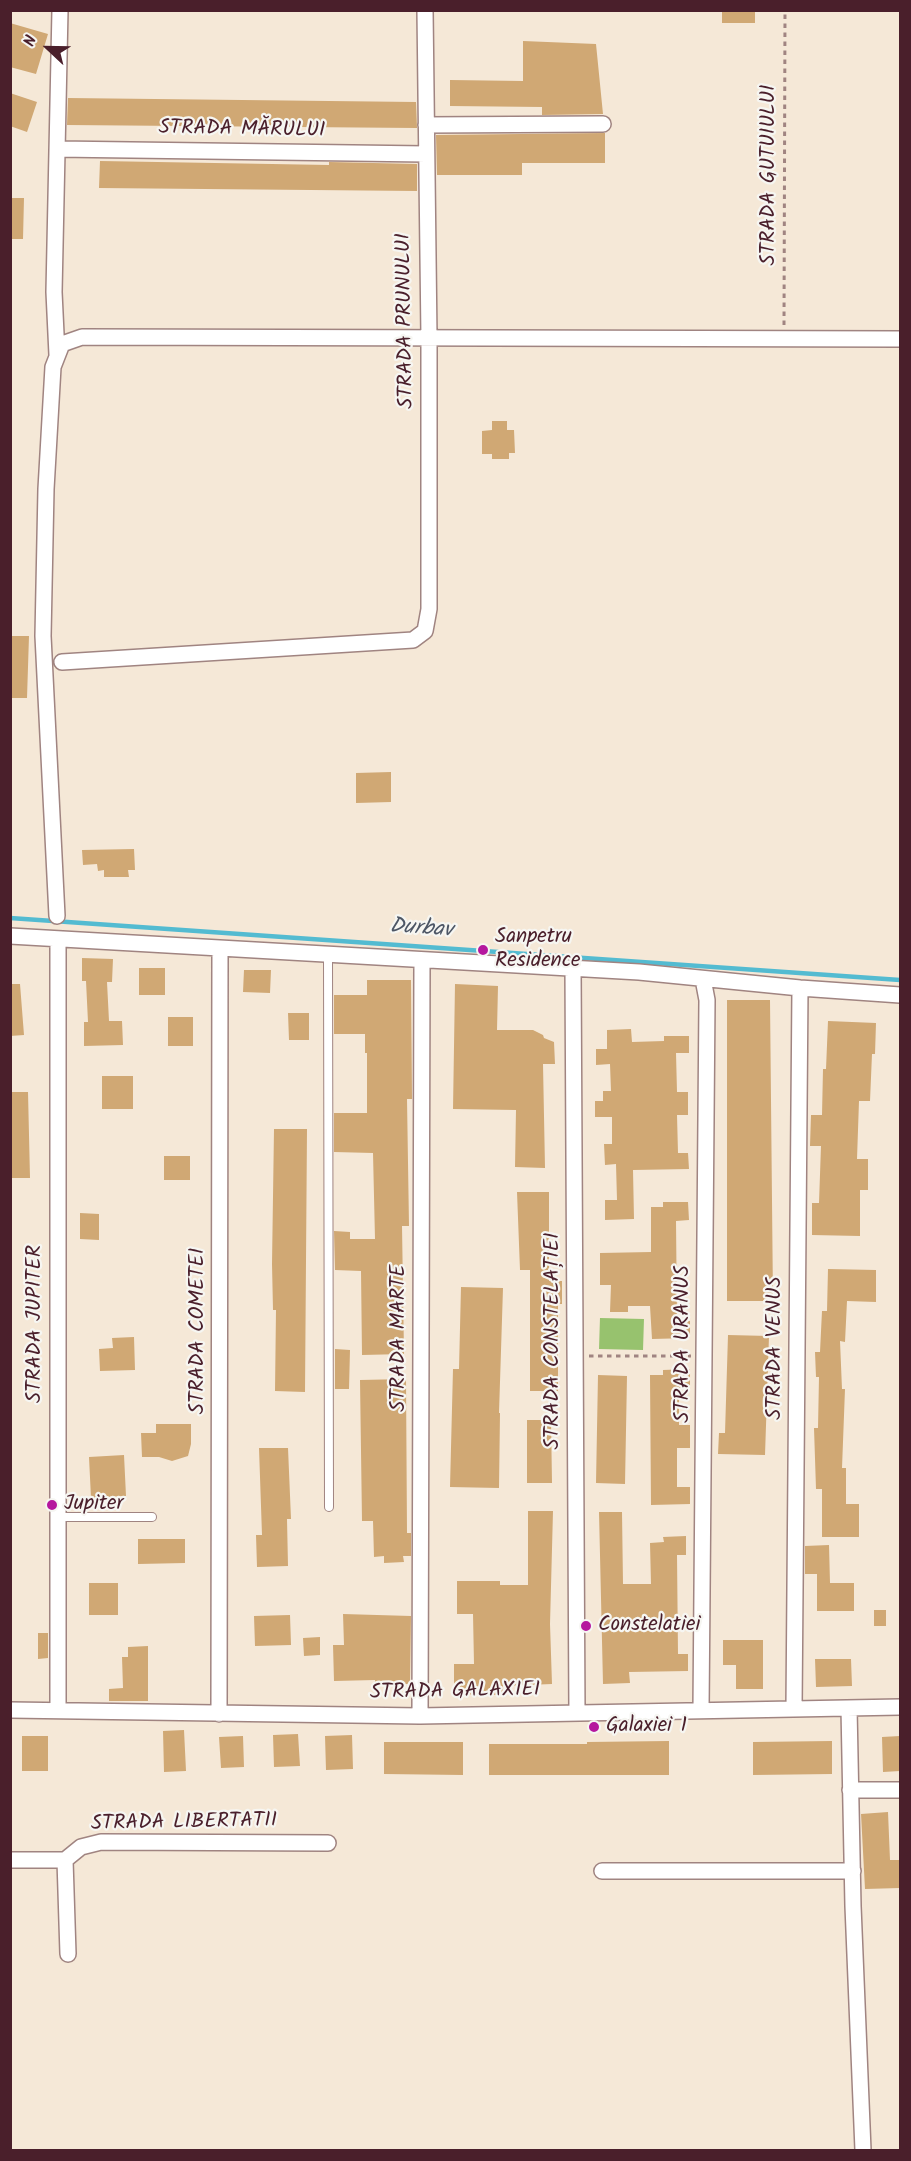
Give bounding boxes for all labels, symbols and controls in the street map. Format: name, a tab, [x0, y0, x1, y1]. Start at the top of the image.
north arrow	[18, 18, 78, 78]
text: N	[17, 32, 44, 50]
street label: STRADA GUTUIULUI	[757, 85, 783, 265]
street label: STRADA MĂRULUI	[158, 117, 326, 145]
street label: STRADA PRUNULUI	[393, 233, 421, 409]
water label: Durbav	[389, 915, 453, 945]
place label: Sanpetru Residence	[495, 925, 581, 975]
marker: Sanpetru Residence	[476, 943, 490, 957]
street label: STRADA CONSTELAȚIEI	[541, 1233, 567, 1449]
street label: STRADA JUPITER	[23, 1245, 49, 1403]
street label: STRADA COMETEI	[186, 1248, 212, 1414]
street label: STRADA MARTE	[387, 1264, 413, 1412]
street label: STRADA URANUS	[671, 1265, 697, 1423]
street label: STRADA VENUS	[763, 1276, 789, 1420]
place label: Jupiter	[64, 1492, 123, 1518]
marker: Jupiter	[45, 1498, 59, 1512]
place label: Constelatiei	[598, 1613, 700, 1639]
marker: Constelatiei	[579, 1619, 593, 1633]
street label: STRADA GALAXIEI	[370, 1679, 540, 1707]
place label: Galaxiei 1	[606, 1714, 687, 1740]
marker: Galaxiei 1	[587, 1720, 601, 1734]
street label: STRADA LIBERTATII	[91, 1810, 277, 1838]

